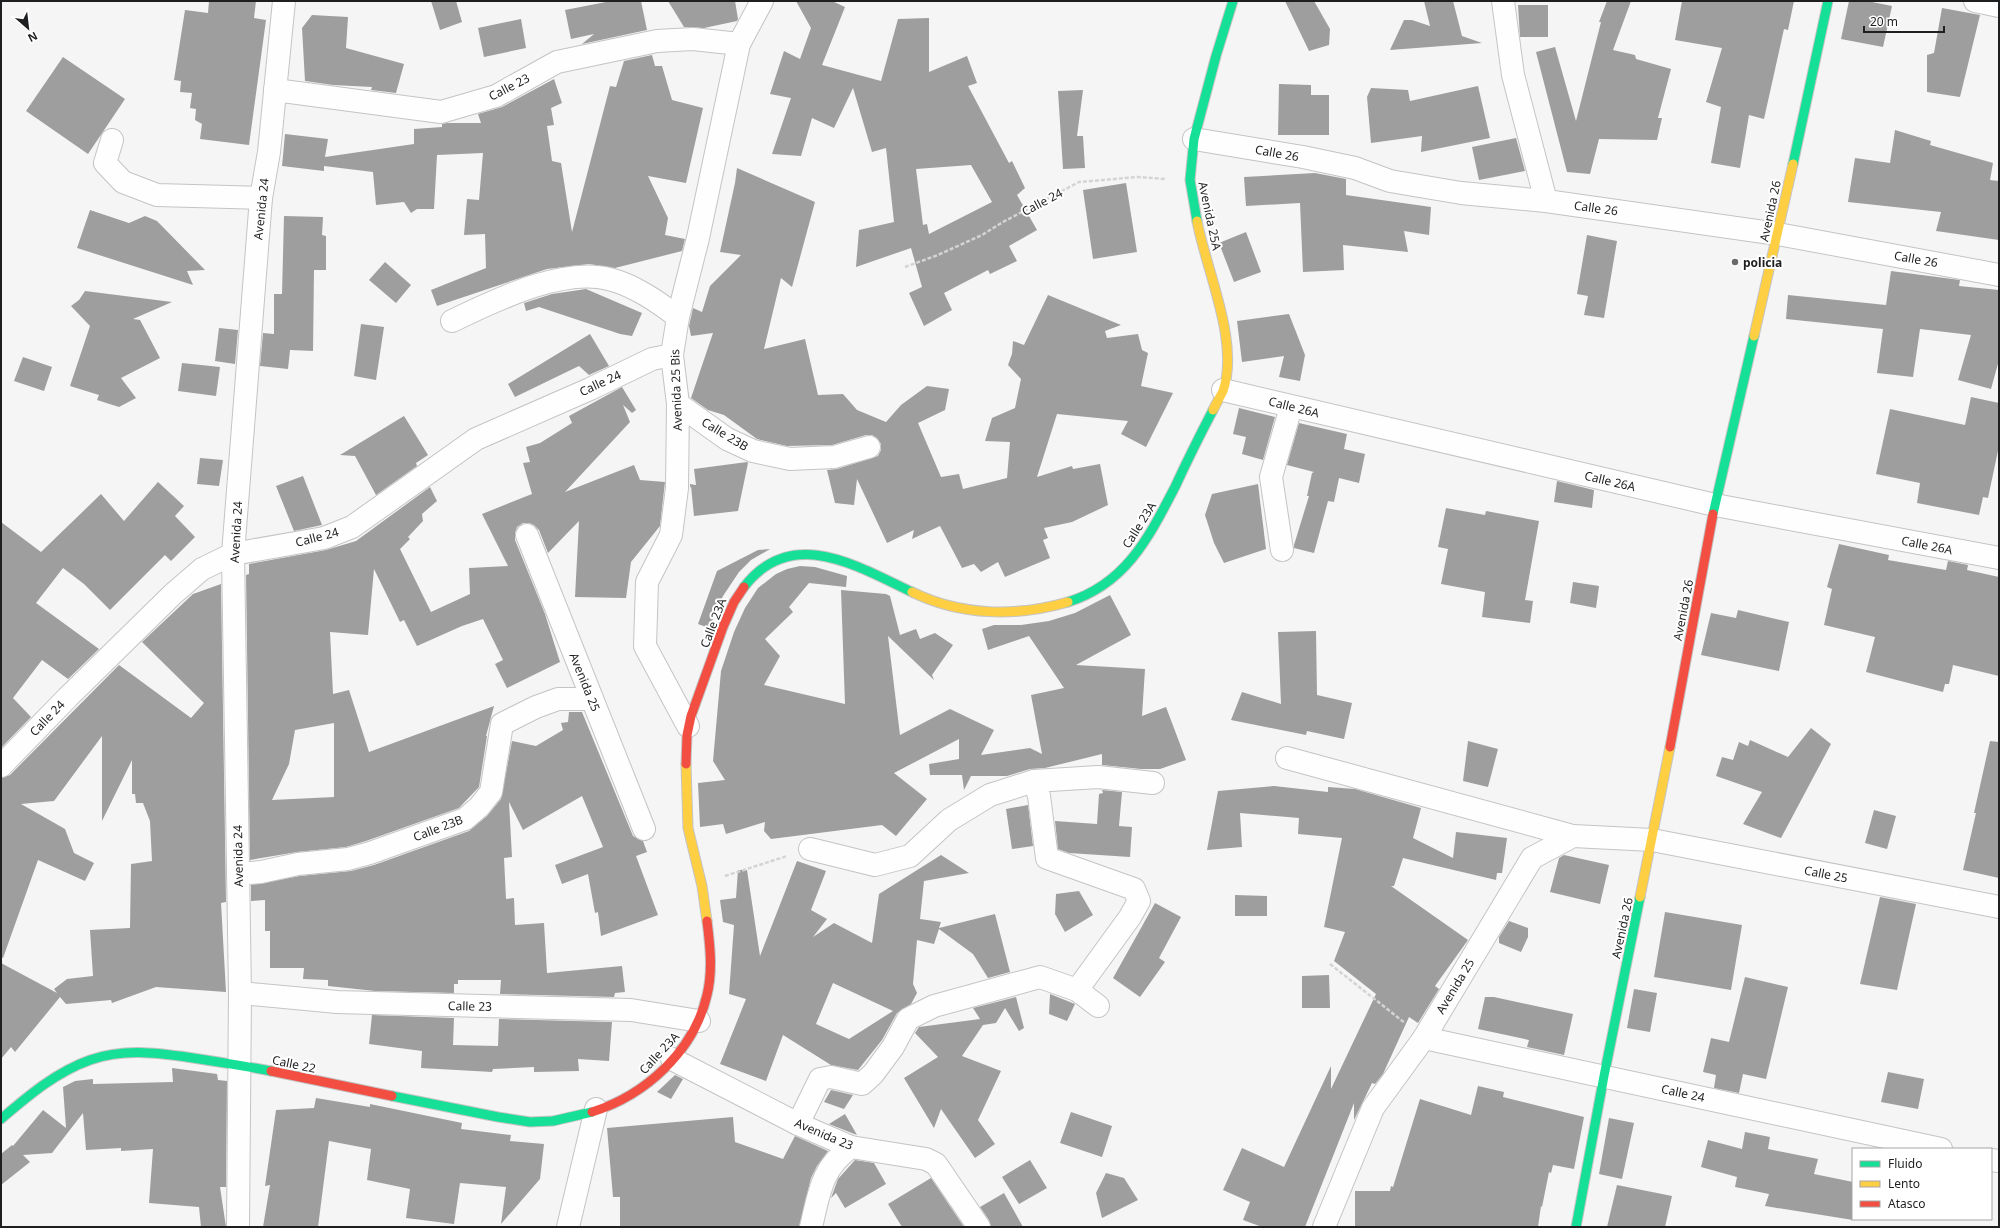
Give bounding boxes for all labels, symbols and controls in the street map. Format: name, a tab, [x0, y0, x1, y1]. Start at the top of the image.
north arrow	[8, 8, 48, 48]
scale bar	[1864, 8, 1944, 34]
text: 20 m	[1870, 13, 1898, 30]
text: N	[25, 29, 40, 46]
street label: Calle 23	[485, 69, 533, 105]
street label: Calle 26	[1254, 141, 1300, 165]
street label: Avenida 24	[249, 177, 273, 241]
street label: Avenida 26	[1755, 179, 1785, 243]
street label: Avenida 25A	[1194, 180, 1226, 252]
street label: Calle 24	[1019, 184, 1066, 220]
street label: Calle 26	[1573, 197, 1619, 220]
street label: Calle 26	[1893, 247, 1939, 271]
place label: policia	[1743, 254, 1782, 271]
marker: policia	[1730, 257, 1740, 267]
street label: Avenida 25 Bis	[666, 349, 686, 431]
street label: Calle 24	[576, 366, 624, 400]
street label: Calle 26A	[1267, 392, 1322, 422]
street label: Calle 23B	[698, 413, 752, 455]
street label: Calle 26A	[1583, 467, 1637, 495]
street label: Calle 23A	[1118, 498, 1160, 551]
street label: Avenida 24	[226, 500, 246, 563]
street label: Calle 24	[293, 523, 341, 551]
street label: Calle 26A	[1900, 532, 1954, 558]
street label: Avenida 26	[1669, 578, 1697, 642]
street label: Calle 23A	[696, 595, 730, 650]
street label: Avenida 25	[566, 650, 605, 714]
street label: Calle 24	[26, 696, 69, 740]
street label: Calle 23B	[411, 811, 465, 845]
street label: Avenida 24	[229, 825, 247, 887]
street label: Calle 25	[1803, 861, 1849, 887]
street label: Avenida 26	[1607, 896, 1637, 960]
street label: Avenida 25	[1432, 955, 1478, 1017]
street label: Calle 23	[448, 997, 492, 1015]
street label: Calle 23A	[635, 1028, 683, 1078]
street label: Calle 22	[271, 1051, 317, 1077]
street label: Calle 24	[1660, 1080, 1706, 1106]
street label: Avenida 23	[792, 1114, 856, 1154]
legend	[1852, 1148, 1992, 1220]
text: Fluido	[1888, 1155, 1922, 1172]
text: Lento	[1888, 1175, 1920, 1192]
text: Atasco	[1888, 1195, 1926, 1212]

